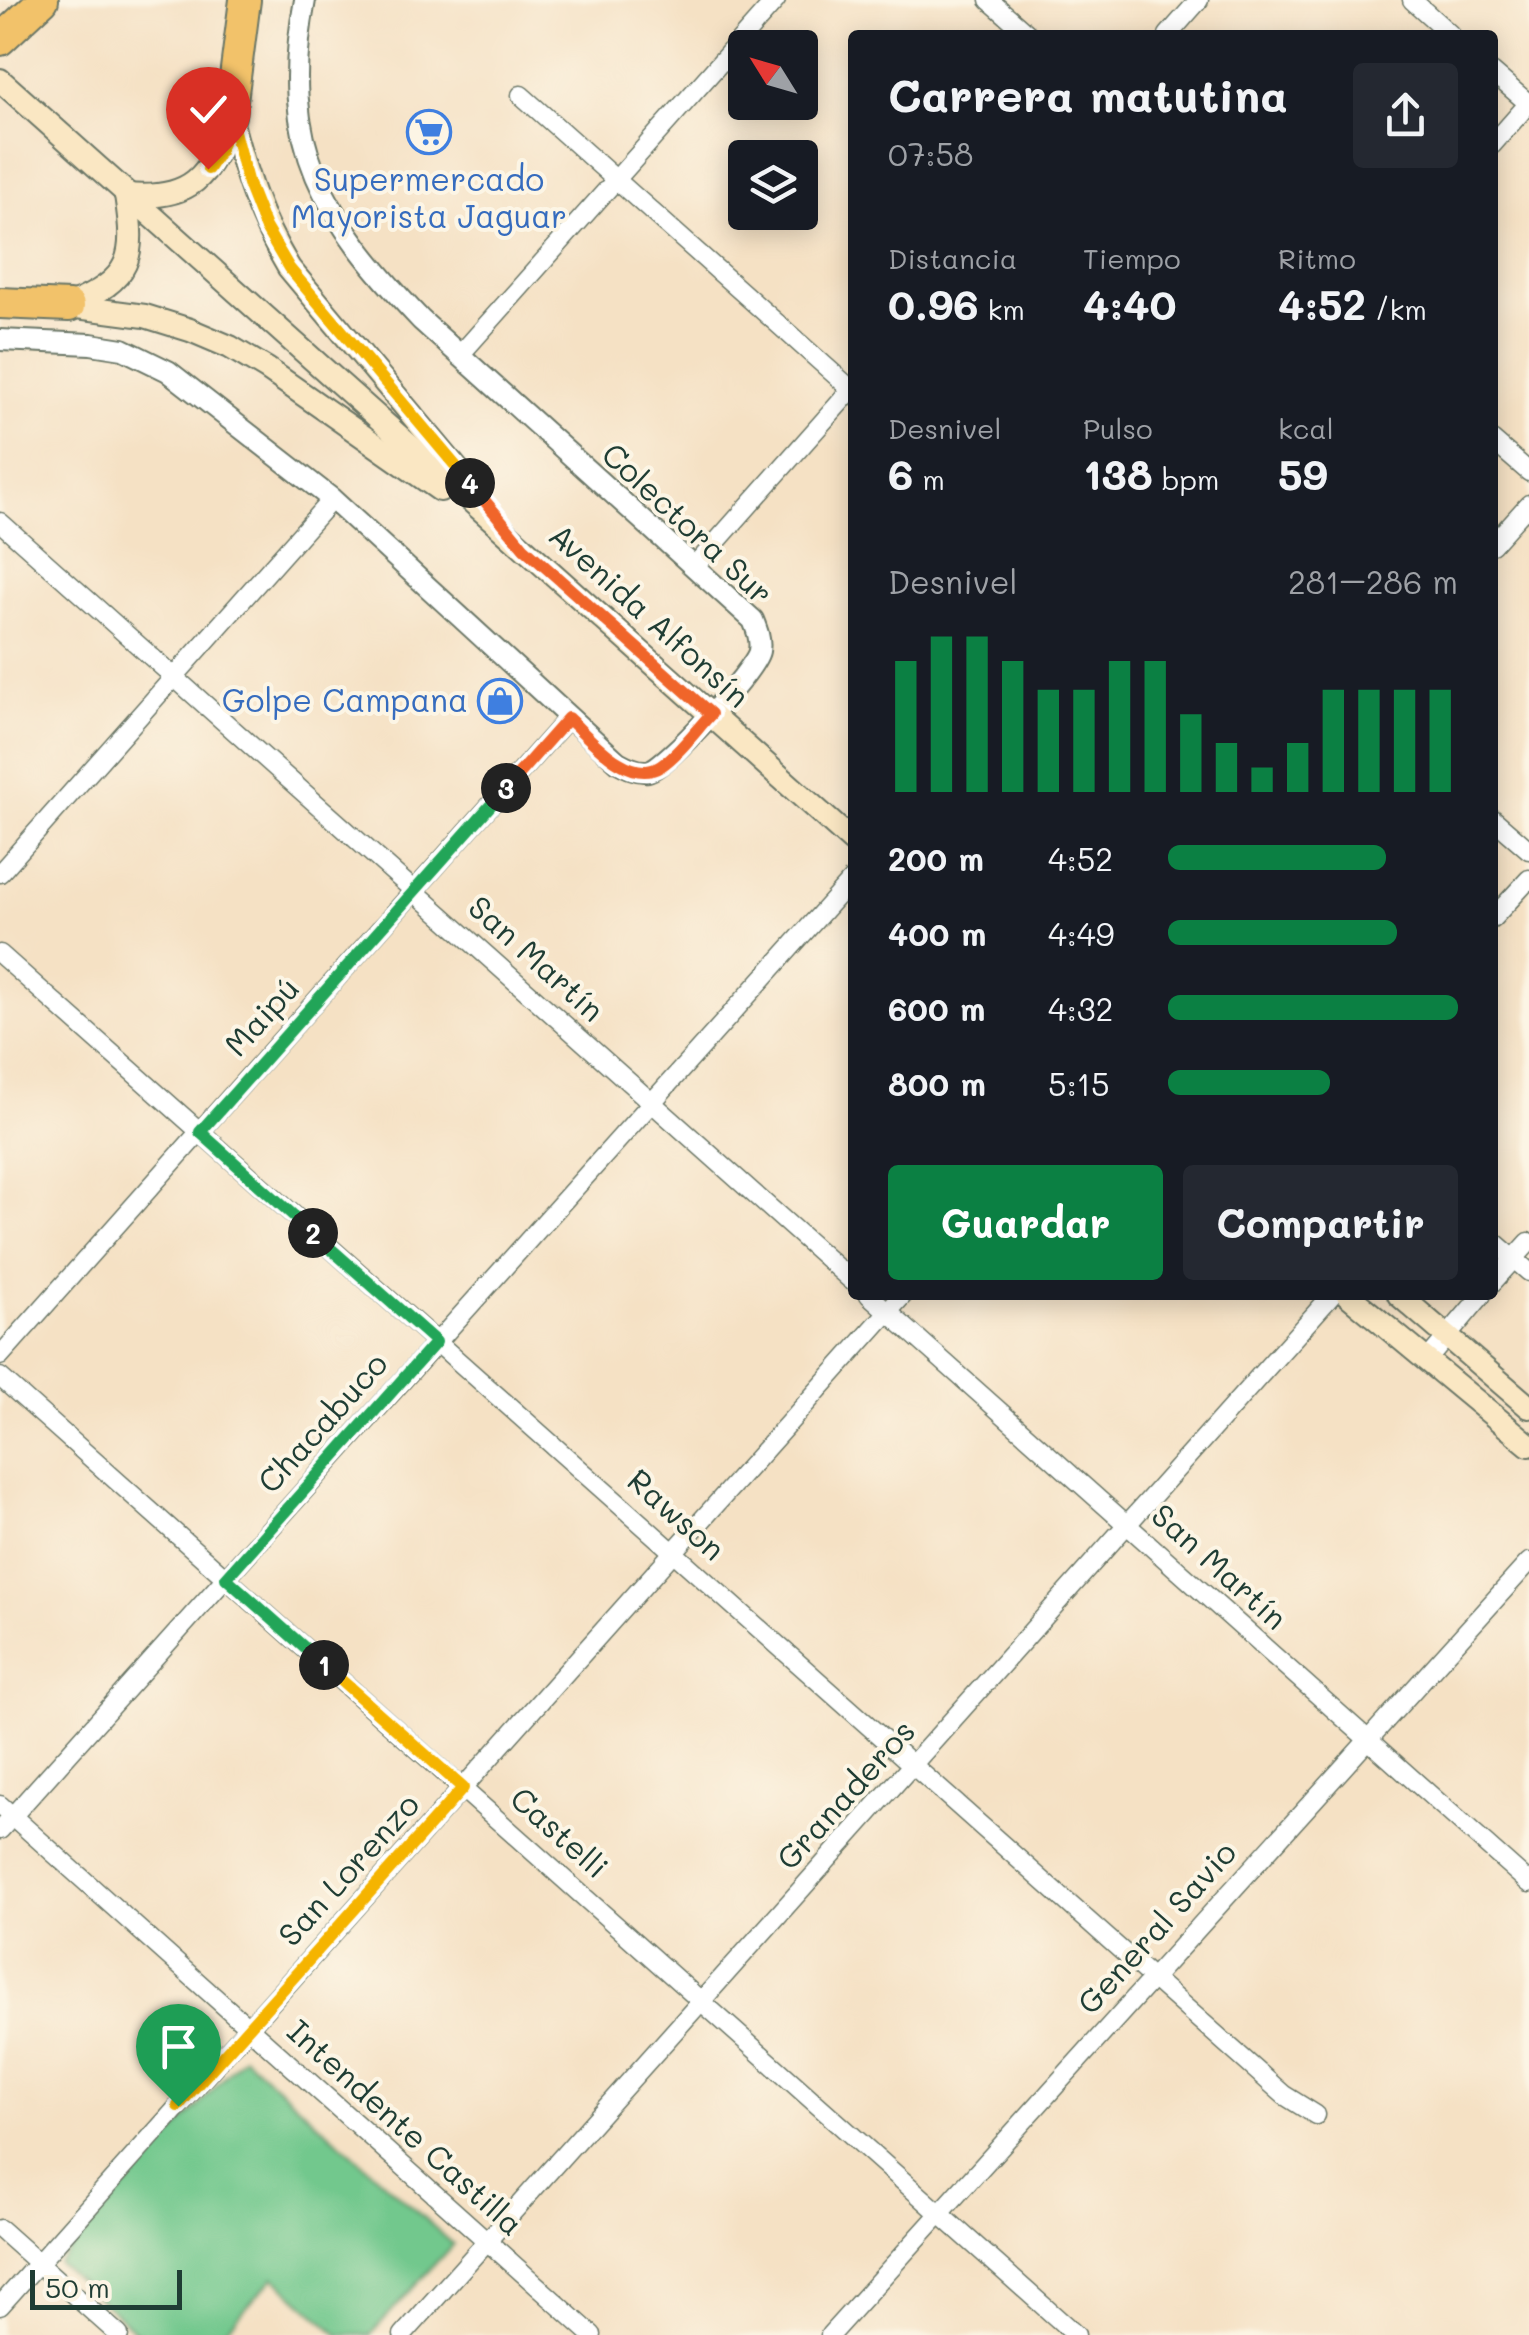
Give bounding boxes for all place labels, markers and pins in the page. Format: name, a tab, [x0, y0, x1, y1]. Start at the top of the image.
pin	[166, 67, 251, 170]
supermarket icon: Supermercado Mayorista Jaguar	[406, 109, 452, 155]
place label: Supermercado Mayorista Jaguar	[291, 157, 567, 237]
pin: 4	[445, 458, 495, 508]
place label: Golpe Campana	[222, 678, 468, 720]
shop icon: Golpe Campana	[477, 678, 523, 724]
pin: 3	[481, 763, 531, 813]
pin: 2	[288, 1208, 338, 1258]
pin: 1	[299, 1640, 349, 1690]
pin	[136, 2004, 221, 2107]

